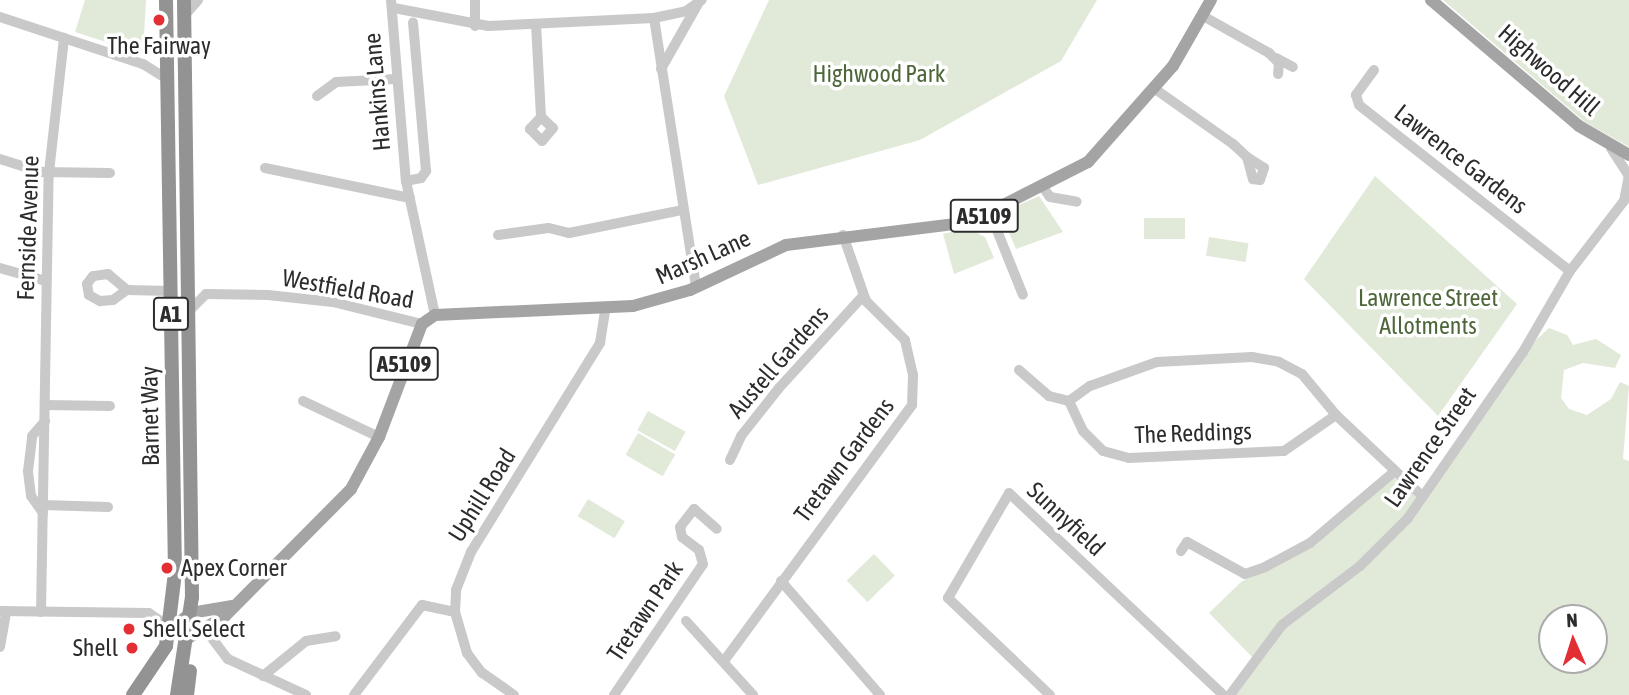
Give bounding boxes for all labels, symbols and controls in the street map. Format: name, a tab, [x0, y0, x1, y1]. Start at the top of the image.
marker: The Fairway	[151, 12, 167, 28]
street label: Highwood Hill	[1492, 18, 1606, 122]
place label: The Fairway	[107, 32, 211, 60]
street label: Hankins Lane	[357, 32, 397, 152]
park label: Highwood Park	[813, 60, 945, 88]
street label: Lawrence Gardens	[1389, 98, 1533, 220]
street label: Fernside Avenue	[11, 155, 45, 301]
road number: A5109	[949, 196, 1019, 236]
street label: Marsh Lane	[651, 223, 755, 291]
street label: Westfield Road	[280, 263, 416, 315]
park label: Lawrence Street Allotments	[1358, 284, 1498, 340]
road number: A1	[152, 294, 190, 334]
street label: Austell Gardens	[722, 300, 834, 424]
road number: A5109	[369, 344, 439, 384]
street label: Barnet Way	[135, 366, 165, 466]
street label: Lawrence Street	[1378, 381, 1482, 513]
street label: Tretawn Gardens	[788, 392, 900, 528]
street label: The Reddings	[1134, 417, 1252, 449]
street label: Uphill Road	[442, 443, 522, 547]
street label: Sunnyfield	[1021, 476, 1111, 562]
place label: Apex Corner	[181, 554, 287, 582]
street label: Tretawn Park	[601, 555, 689, 667]
marker: Apex Corner	[159, 560, 175, 576]
north arrow	[1538, 604, 1608, 674]
text: N	[1566, 609, 1578, 631]
place label: Shell Select	[143, 615, 245, 643]
marker: Shell Select	[121, 621, 137, 637]
place label: Shell	[73, 634, 118, 662]
marker: Shell	[124, 640, 140, 656]

